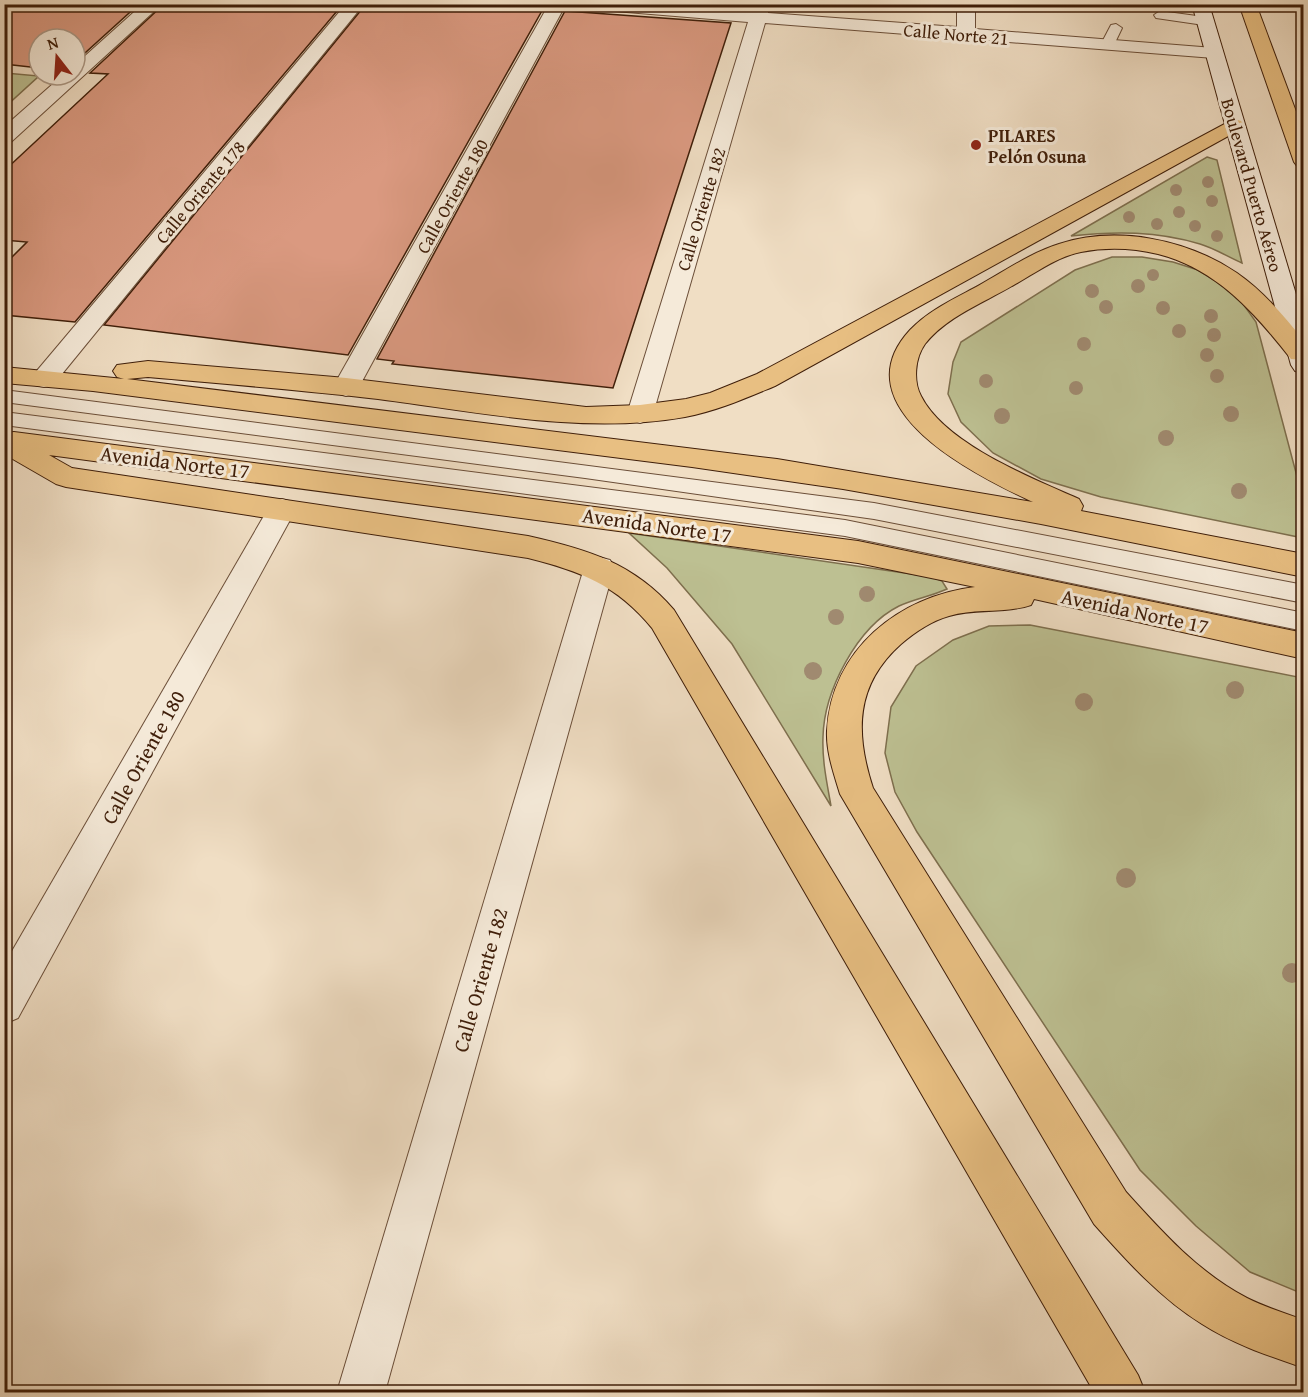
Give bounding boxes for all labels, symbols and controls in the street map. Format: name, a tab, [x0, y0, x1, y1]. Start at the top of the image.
street label: Calle Norte 21	[902, 16, 1010, 52]
north arrow	[27, 27, 87, 87]
text: N	[44, 30, 62, 56]
street label: Boulevard Puerto Aéreo	[1214, 95, 1290, 275]
place label: PILARES Pelón Osuna	[988, 122, 1087, 170]
street label: Calle Oriente 180	[409, 133, 495, 258]
street label: Calle Oriente 178	[149, 134, 251, 250]
marker: PILARES Pelón Osuna	[969, 138, 983, 152]
street label: Calle Oriente 182	[669, 144, 733, 274]
street label: Avenida Norte 17	[99, 437, 251, 487]
street label: Avenida Norte 17	[580, 499, 734, 551]
street label: Avenida Norte 17	[1058, 580, 1212, 642]
street label: Calle Oriente 180	[93, 684, 193, 830]
street label: Calle Oriente 182	[445, 904, 515, 1056]

